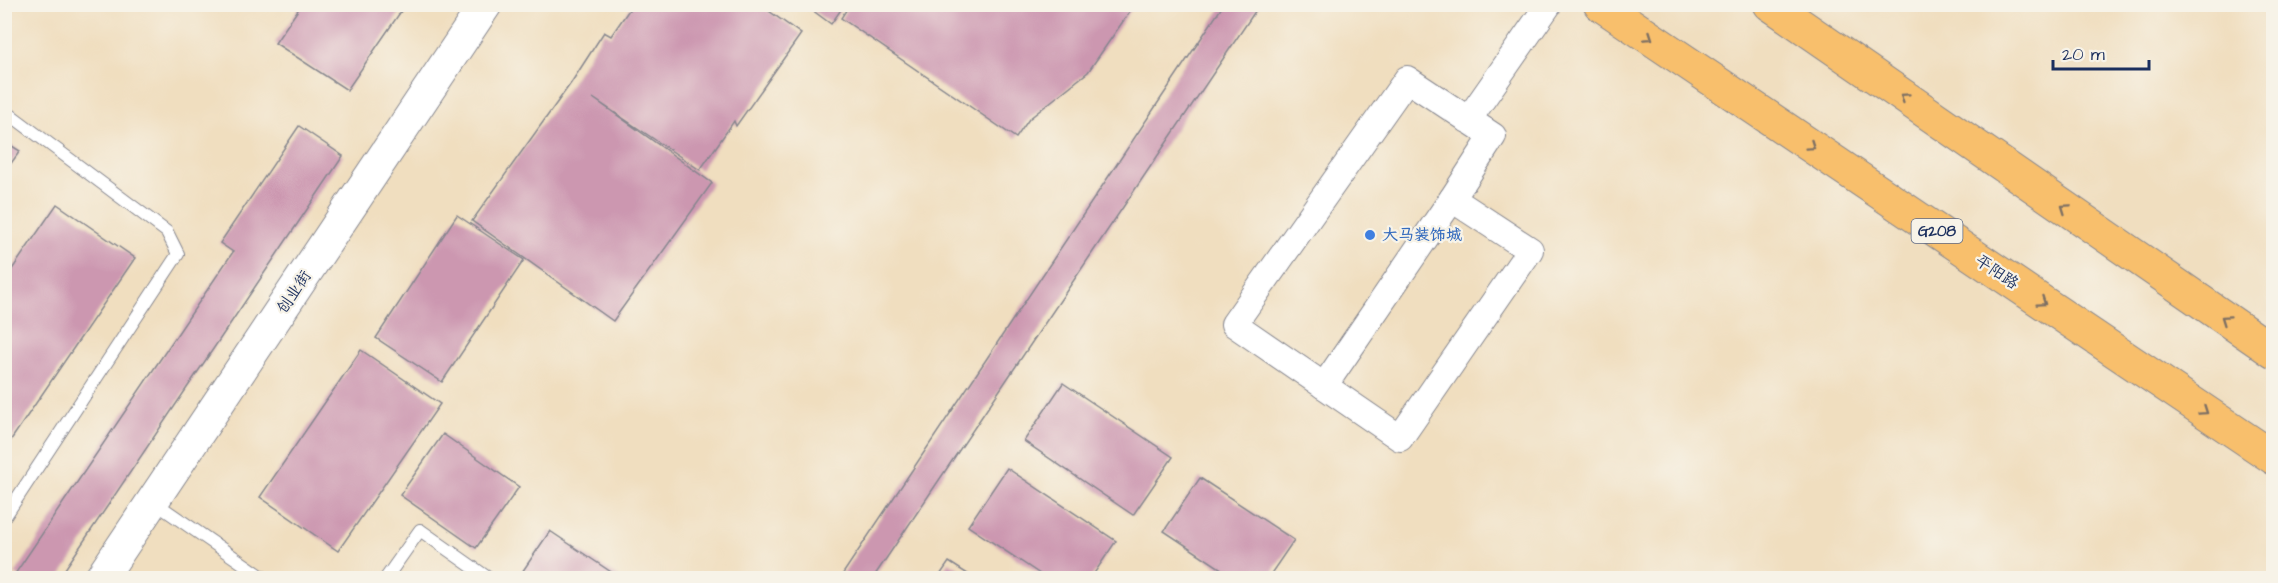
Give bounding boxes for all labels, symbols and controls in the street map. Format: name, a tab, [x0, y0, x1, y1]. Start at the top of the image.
one-way arrow	[1642, 30, 1653, 41]
scale bar	[2053, 33, 2149, 71]
text: 20 m	[2062, 42, 2105, 67]
one-way arrow	[1900, 93, 1911, 104]
one-way arrow	[1804, 139, 1815, 150]
one-way arrow	[2061, 204, 2072, 215]
road number: G208	[1912, 219, 1962, 243]
place label: 大马装饰城	[1382, 224, 1462, 246]
marker: 大马装饰城	[1363, 228, 1377, 242]
street label: 平阳路	[1971, 249, 2023, 295]
street label: 创业街	[271, 266, 317, 318]
one-way arrow	[2035, 295, 2046, 306]
one-way arrow	[2221, 315, 2232, 326]
one-way arrow	[2197, 404, 2208, 415]

